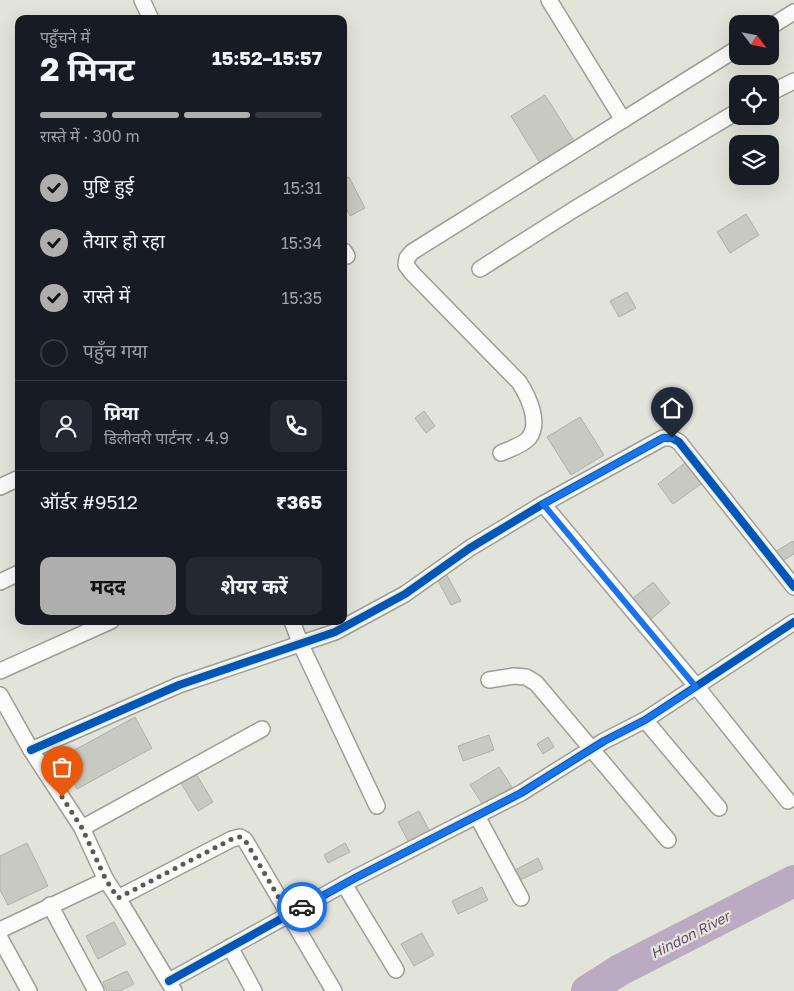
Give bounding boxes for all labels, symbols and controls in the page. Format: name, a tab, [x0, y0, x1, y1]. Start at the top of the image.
north arrow	[729, 15, 779, 65]
map controls	[729, 15, 779, 185]
text: पहुँचने में	[40, 27, 90, 47]
text: 15:52–15:57	[212, 46, 322, 69]
text: 2 मिनट	[40, 50, 135, 88]
button: locate	[729, 75, 779, 125]
text: रास्ते में · 300 m	[40, 126, 140, 146]
button: layers	[729, 135, 779, 185]
icon: check	[40, 174, 68, 202]
text: पुष्टि हुई	[83, 174, 134, 197]
text: 15:31	[283, 178, 322, 198]
icon: check	[40, 229, 68, 257]
text: तैयार हो रहा	[83, 229, 165, 252]
text: 15:34	[281, 233, 322, 253]
icon: check	[40, 284, 68, 312]
text: रास्ते में	[83, 284, 130, 307]
text: 15:35	[282, 288, 322, 308]
text: पहुँच गया	[83, 339, 147, 362]
pin	[651, 387, 693, 438]
icon: home	[658, 394, 686, 422]
button: person	[40, 400, 92, 452]
button: phone	[270, 400, 322, 452]
text: प्रिया	[104, 401, 139, 424]
text: डिलीवरी पार्टनर · 4.9	[104, 428, 229, 448]
text: ऑर्डर #9512	[40, 490, 138, 513]
text: ₹365	[276, 490, 322, 513]
button: मदद	[40, 557, 176, 615]
button: शेयर करें	[186, 557, 322, 615]
pin	[41, 746, 83, 797]
icon: bag	[48, 753, 76, 781]
courier	[277, 882, 327, 932]
icon: car	[288, 893, 316, 921]
water label: Hindon River	[647, 906, 734, 962]

